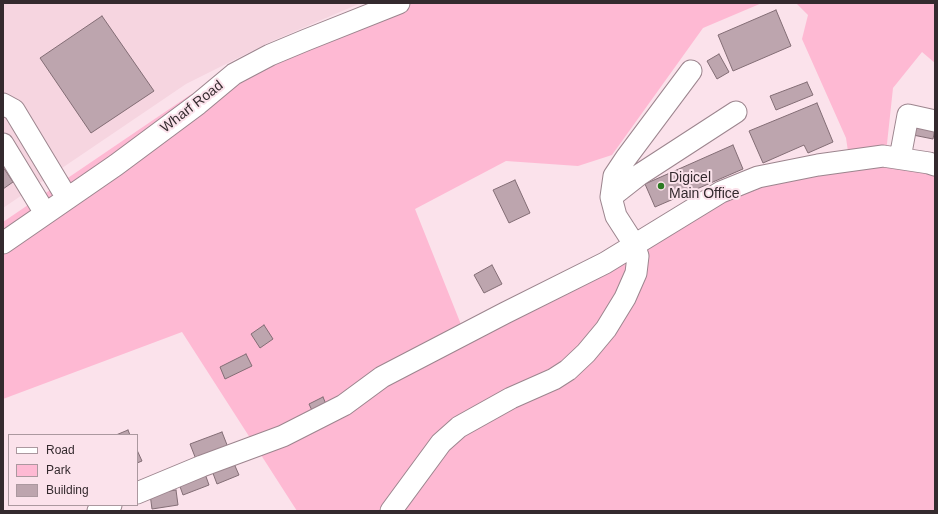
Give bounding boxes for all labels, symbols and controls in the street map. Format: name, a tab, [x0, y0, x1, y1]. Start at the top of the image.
street label: Wharf Road	[157, 77, 227, 137]
place label: Digicel Main Office	[669, 170, 740, 202]
marker: Digicel Main Office	[656, 181, 666, 191]
legend	[8, 434, 138, 506]
text: Road	[46, 443, 75, 457]
text: Park	[46, 463, 71, 477]
text: Building	[46, 483, 89, 497]

